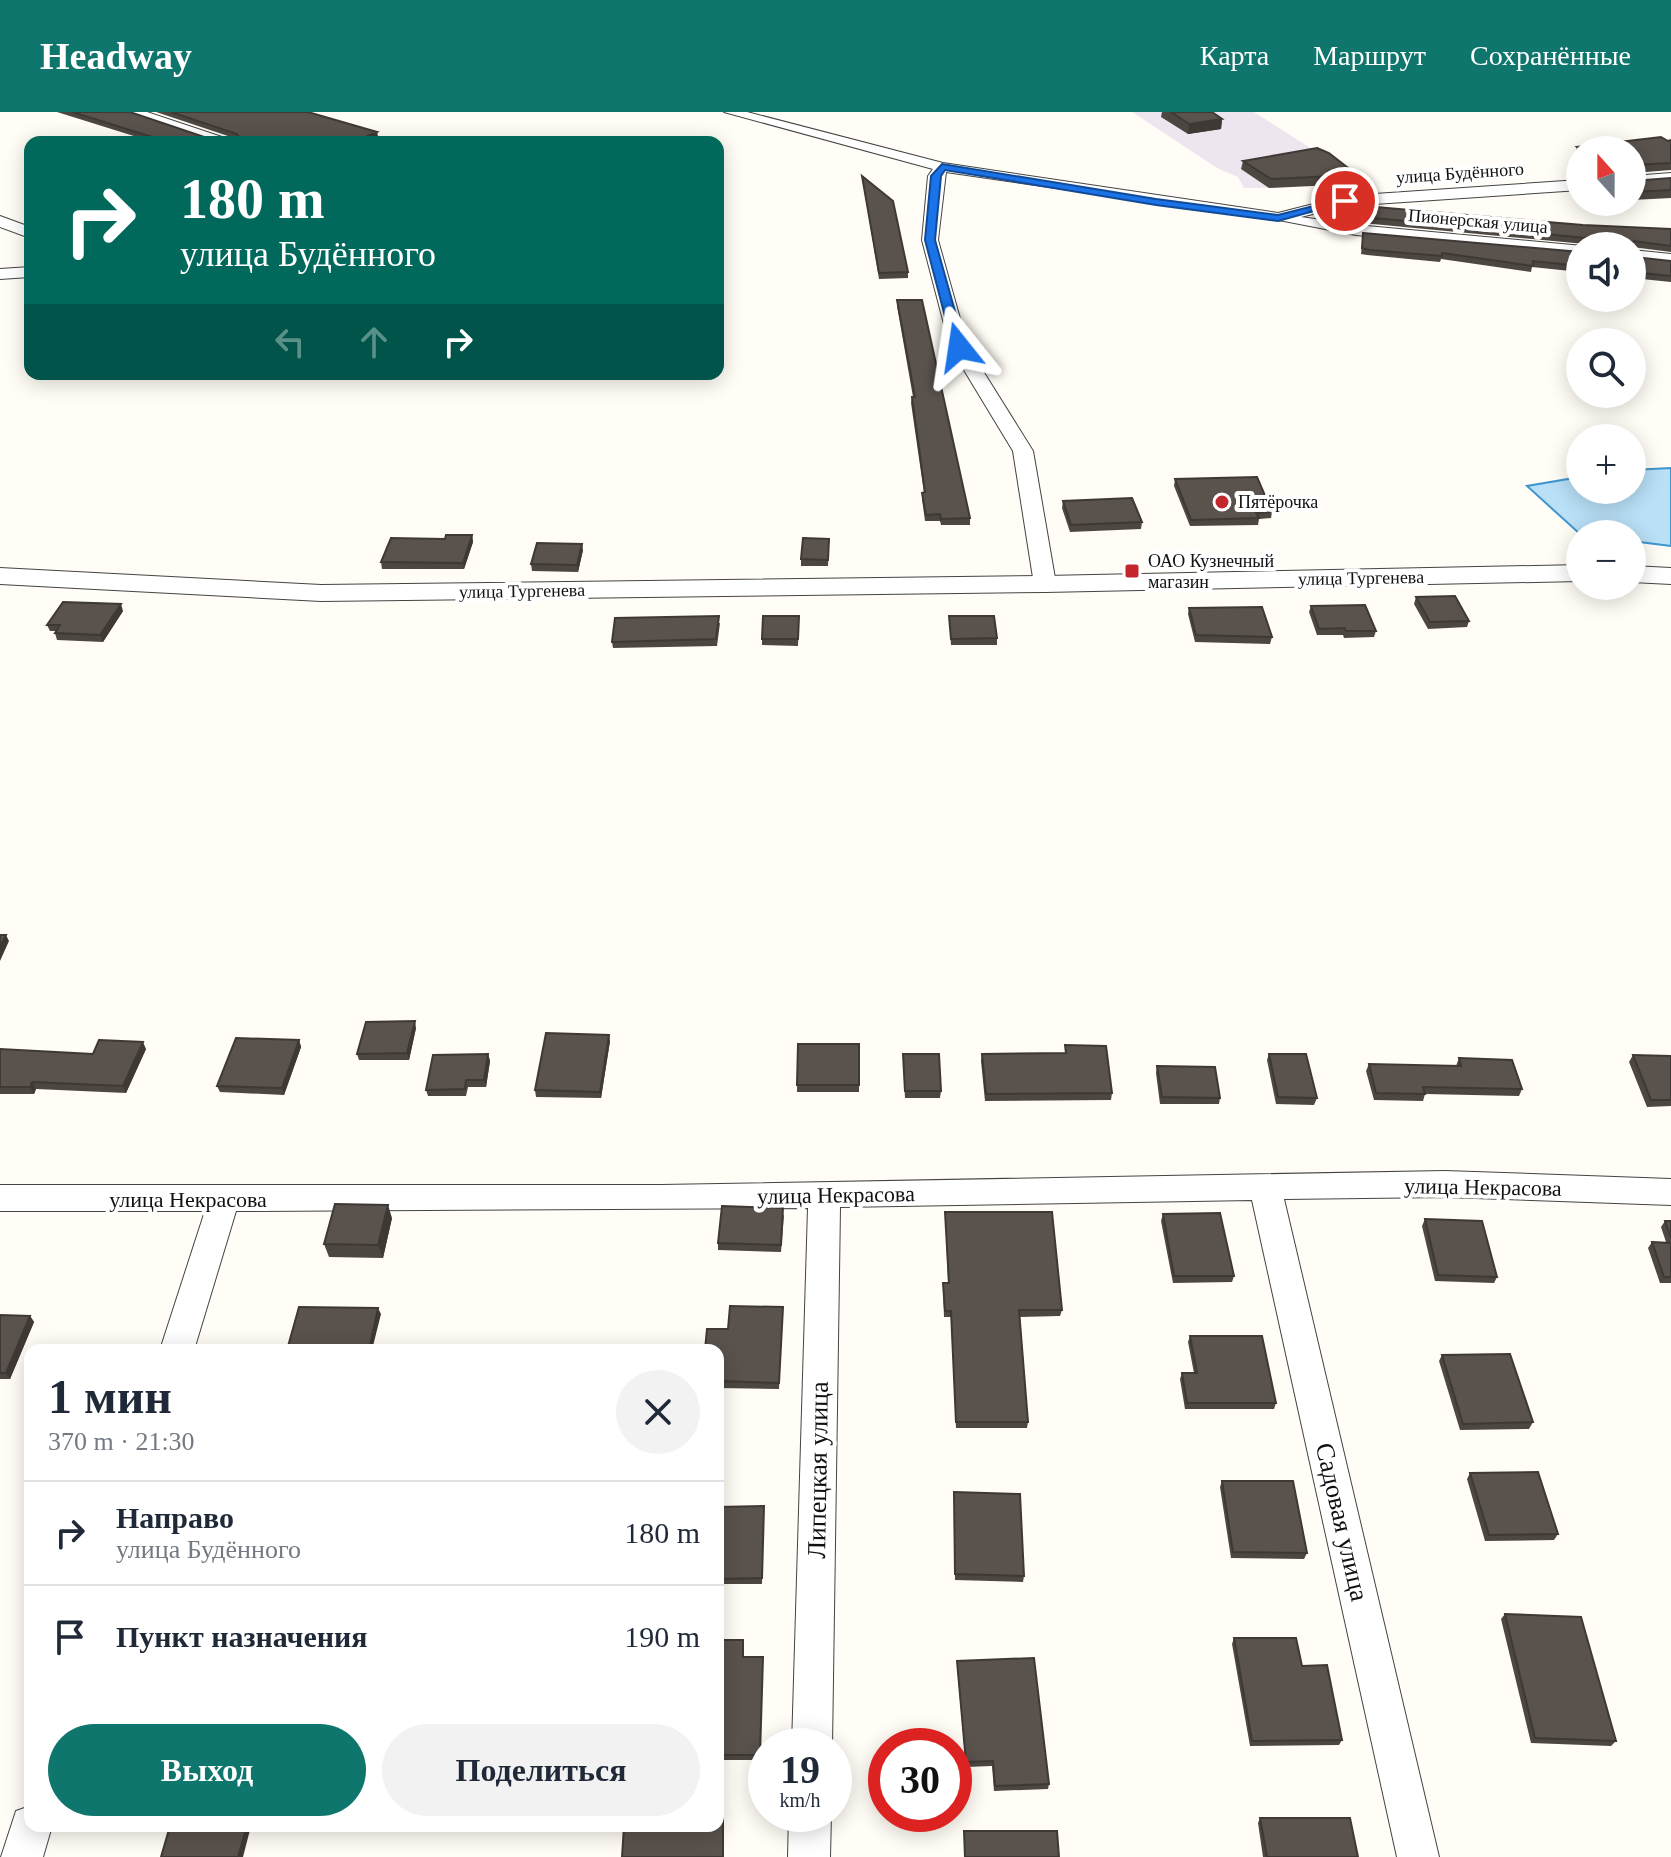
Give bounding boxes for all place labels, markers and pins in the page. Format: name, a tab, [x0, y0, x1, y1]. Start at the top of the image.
pin	[1311, 167, 1379, 235]
place label: Пятёрочка	[1238, 492, 1318, 512]
marker: Пятёрочка	[1213, 493, 1231, 511]
place label: ОАО Кузнечный магазин	[1148, 551, 1274, 592]
marker: ОАО Кузнечный магазин	[1123, 562, 1141, 580]

